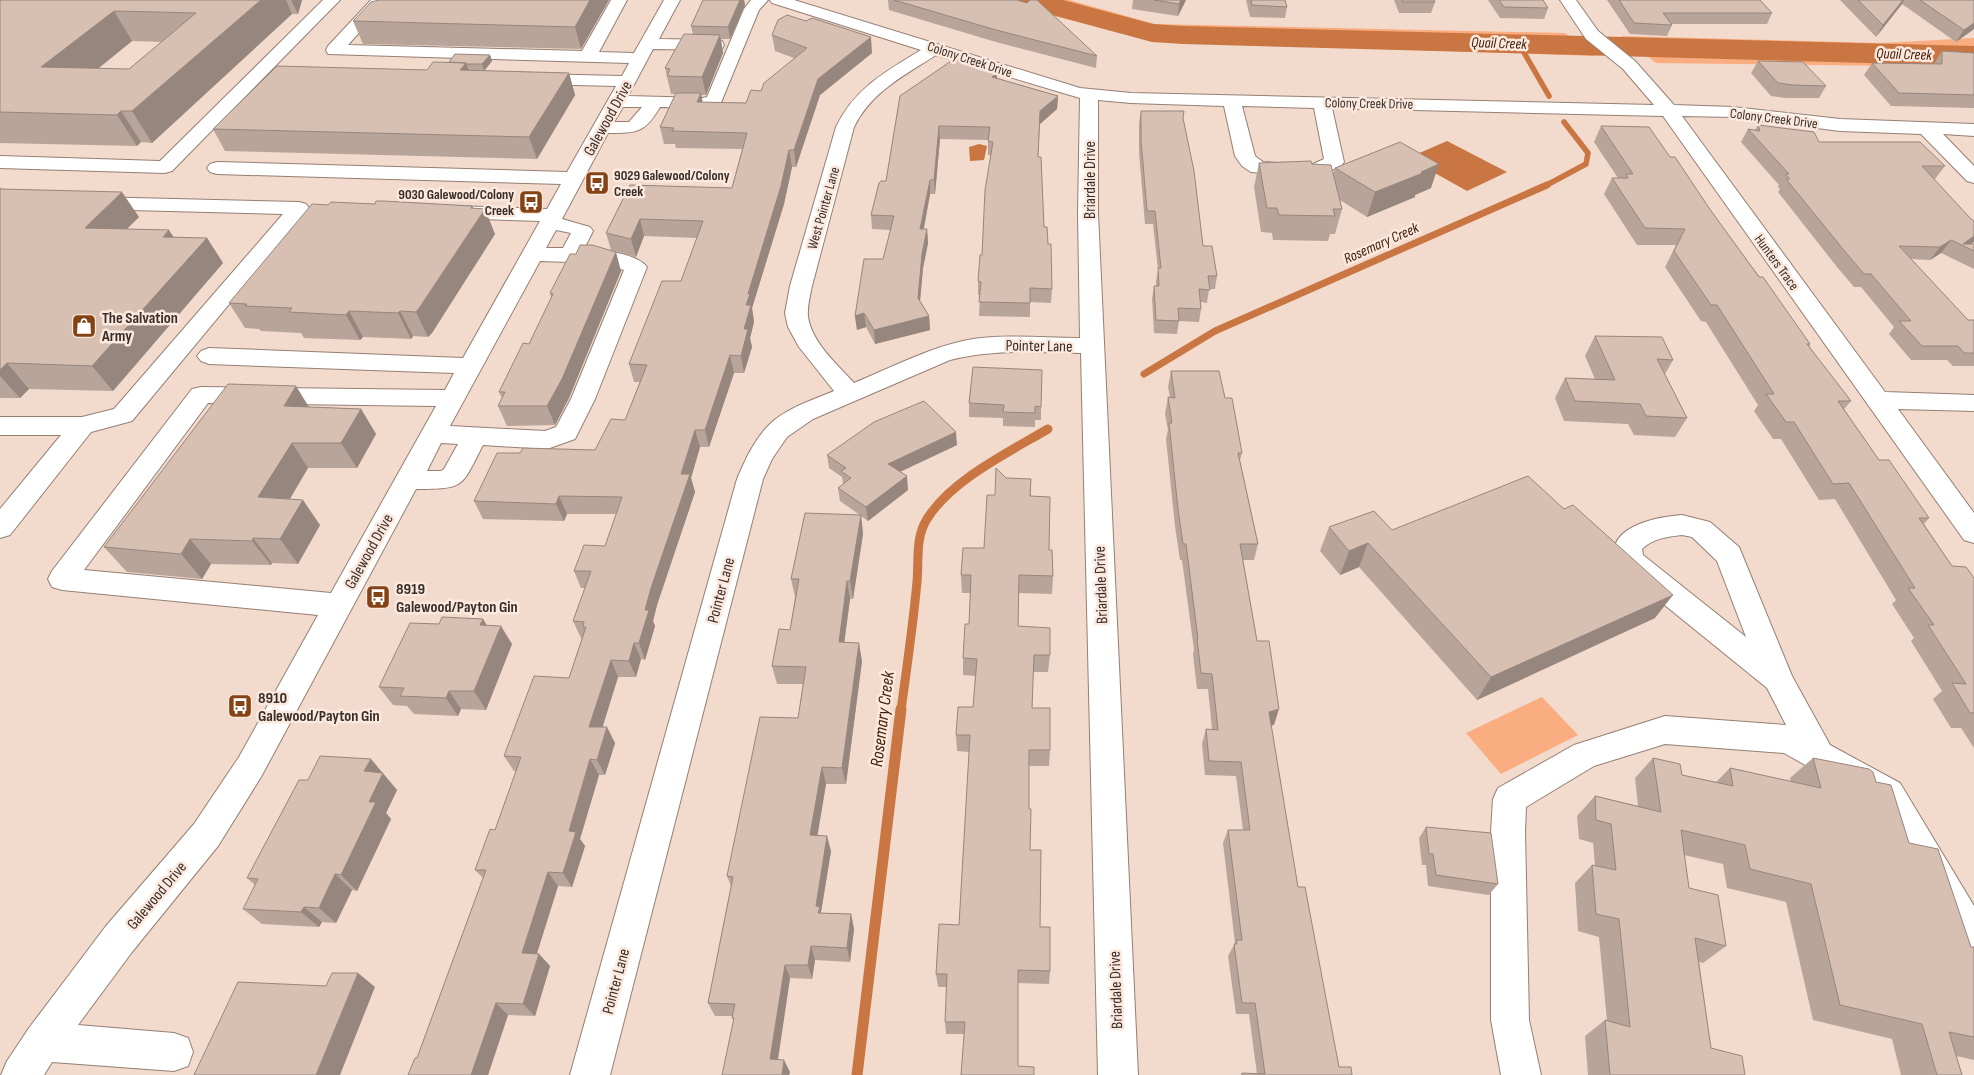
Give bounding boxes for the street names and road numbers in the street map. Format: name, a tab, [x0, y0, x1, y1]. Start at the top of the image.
street label: Colony Creek Drive	[925, 38, 1014, 81]
street label: Galewood Drive	[580, 78, 637, 160]
street label: Colony Creek Drive	[1325, 94, 1413, 113]
street label: Colony Creek Drive	[1729, 105, 1819, 132]
street label: Briardale Drive	[1081, 141, 1100, 219]
street label: West Pointer Lane	[804, 165, 843, 251]
street label: Hunters Trace	[1751, 231, 1803, 294]
street label: Pointer Lane	[1005, 336, 1073, 357]
street label: Galewood Drive	[341, 511, 398, 593]
street label: Briardale Drive	[1091, 546, 1112, 624]
street label: Pointer Lane	[704, 556, 739, 625]
street label: Galewood Drive	[123, 858, 191, 934]
street label: Pointer Lane	[599, 947, 634, 1016]
street label: Briardale Drive	[1106, 951, 1127, 1029]

